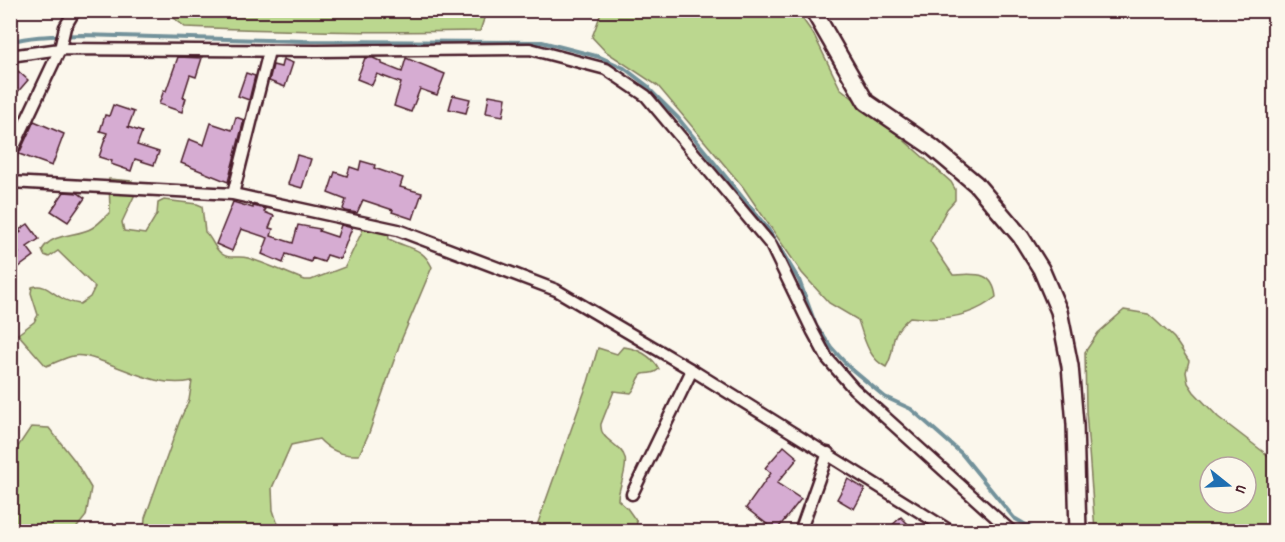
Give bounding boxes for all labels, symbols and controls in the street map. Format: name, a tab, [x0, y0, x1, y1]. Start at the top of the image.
north arrow	[1198, 455, 1258, 515]
text: U	[1228, 482, 1252, 496]

